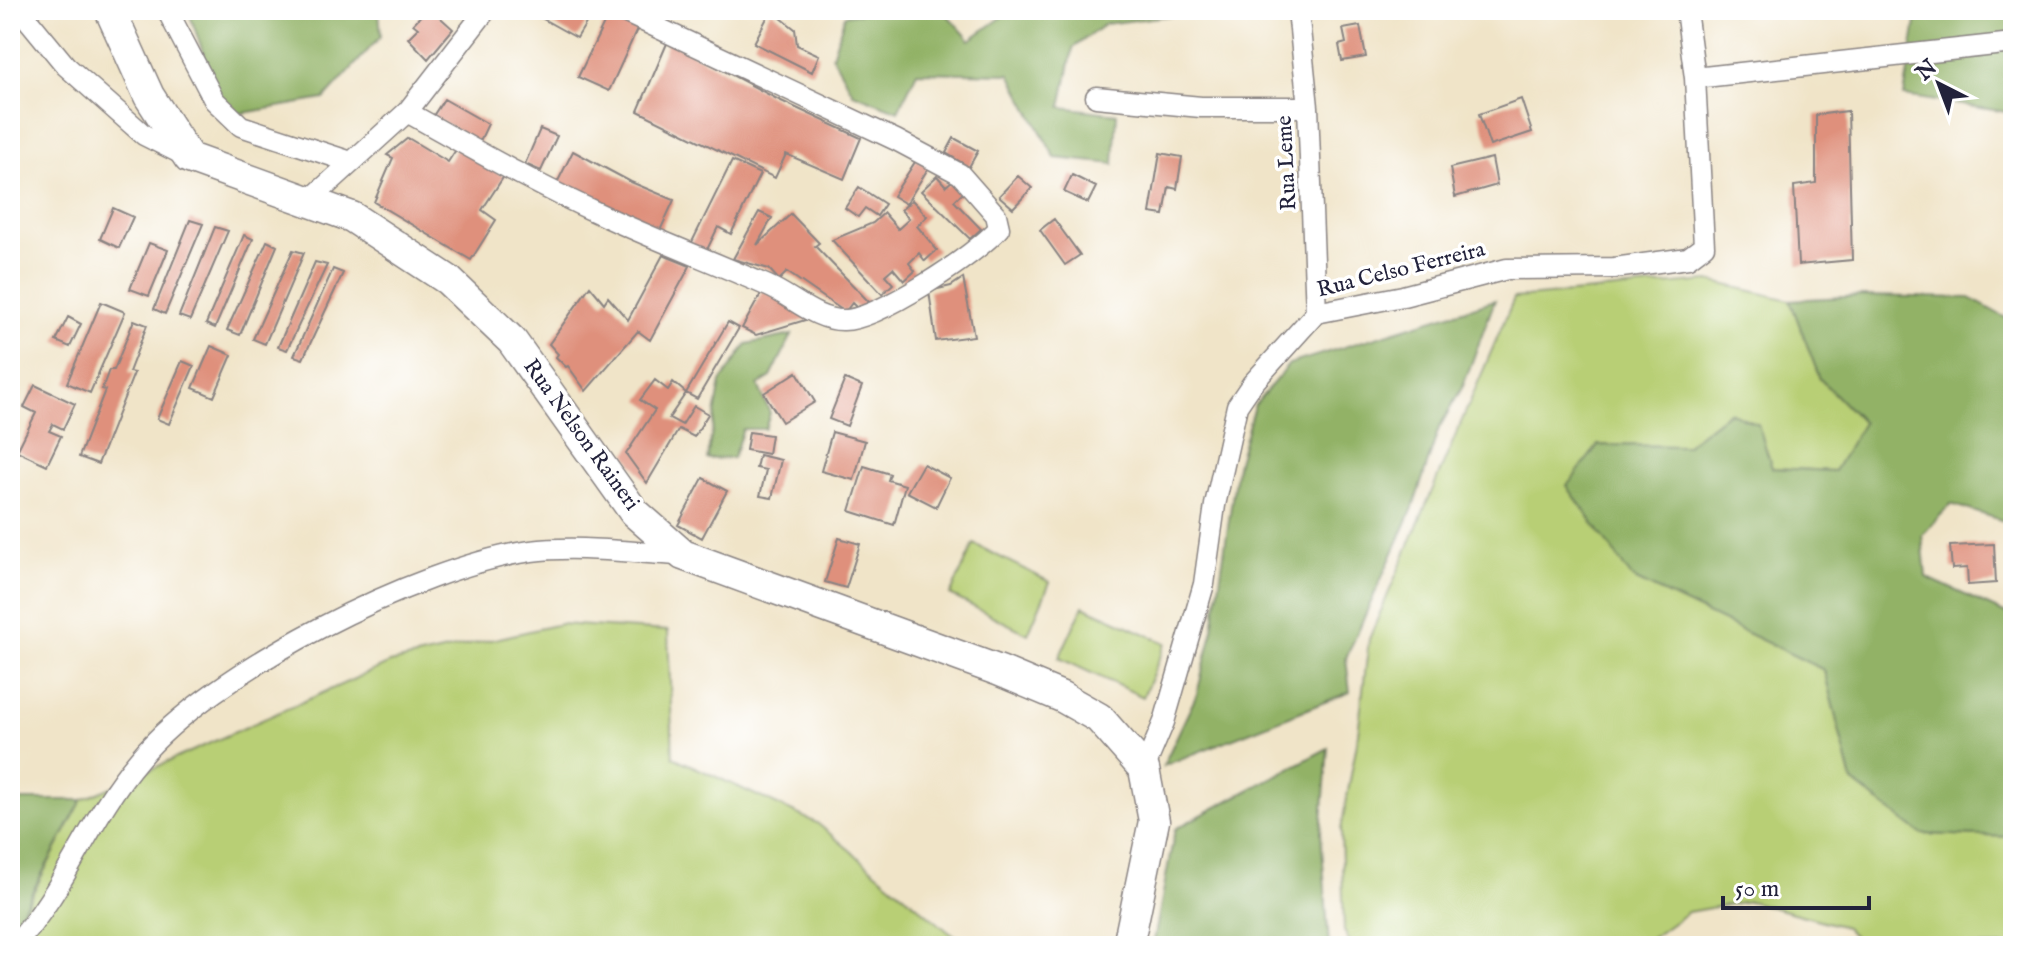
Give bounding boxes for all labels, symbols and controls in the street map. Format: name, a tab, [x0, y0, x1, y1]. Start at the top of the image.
north arrow	[1899, 44, 1979, 124]
text: N	[1910, 54, 1943, 88]
street label: Rua Leme	[1271, 115, 1303, 211]
street label: Rua Celso Ferreira	[1314, 235, 1488, 304]
street label: Rua Nelson Raineri	[517, 354, 646, 516]
scale bar	[1723, 860, 1869, 910]
text: 50 m	[1735, 874, 1779, 905]

